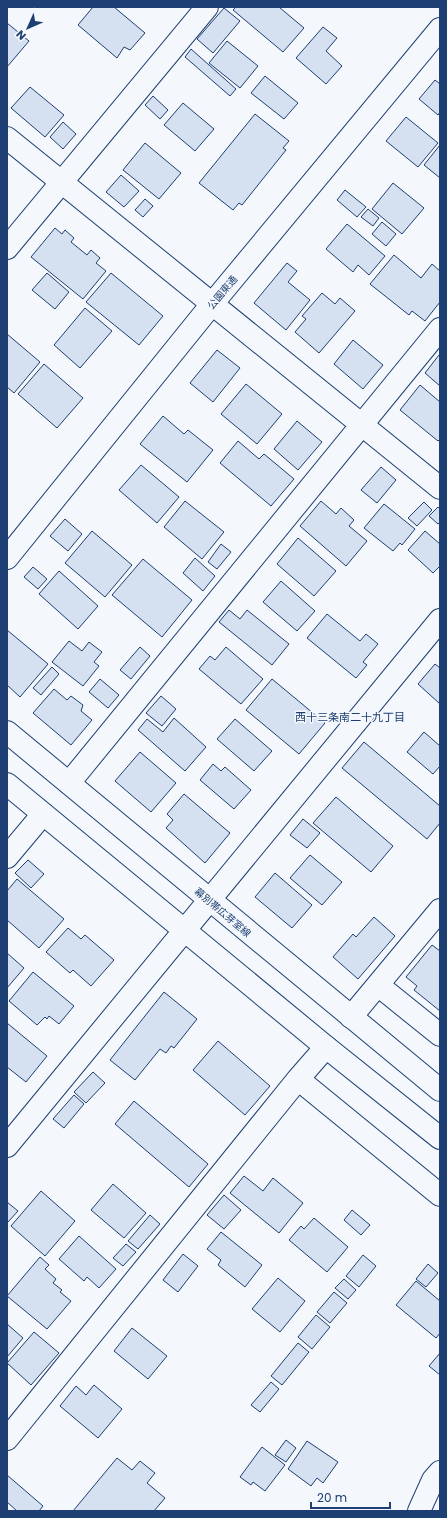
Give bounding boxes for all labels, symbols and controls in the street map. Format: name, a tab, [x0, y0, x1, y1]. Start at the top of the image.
north arrow	[8, 8, 48, 48]
text: N	[12, 26, 30, 44]
street label: 公園東通	[204, 272, 241, 312]
district label: 西十三条南二十九丁目	[295, 709, 405, 725]
street label: 幕別帯広芽室線	[191, 884, 254, 941]
scale bar	[311, 1484, 390, 1510]
text: 20 m	[317, 1489, 347, 1506]

